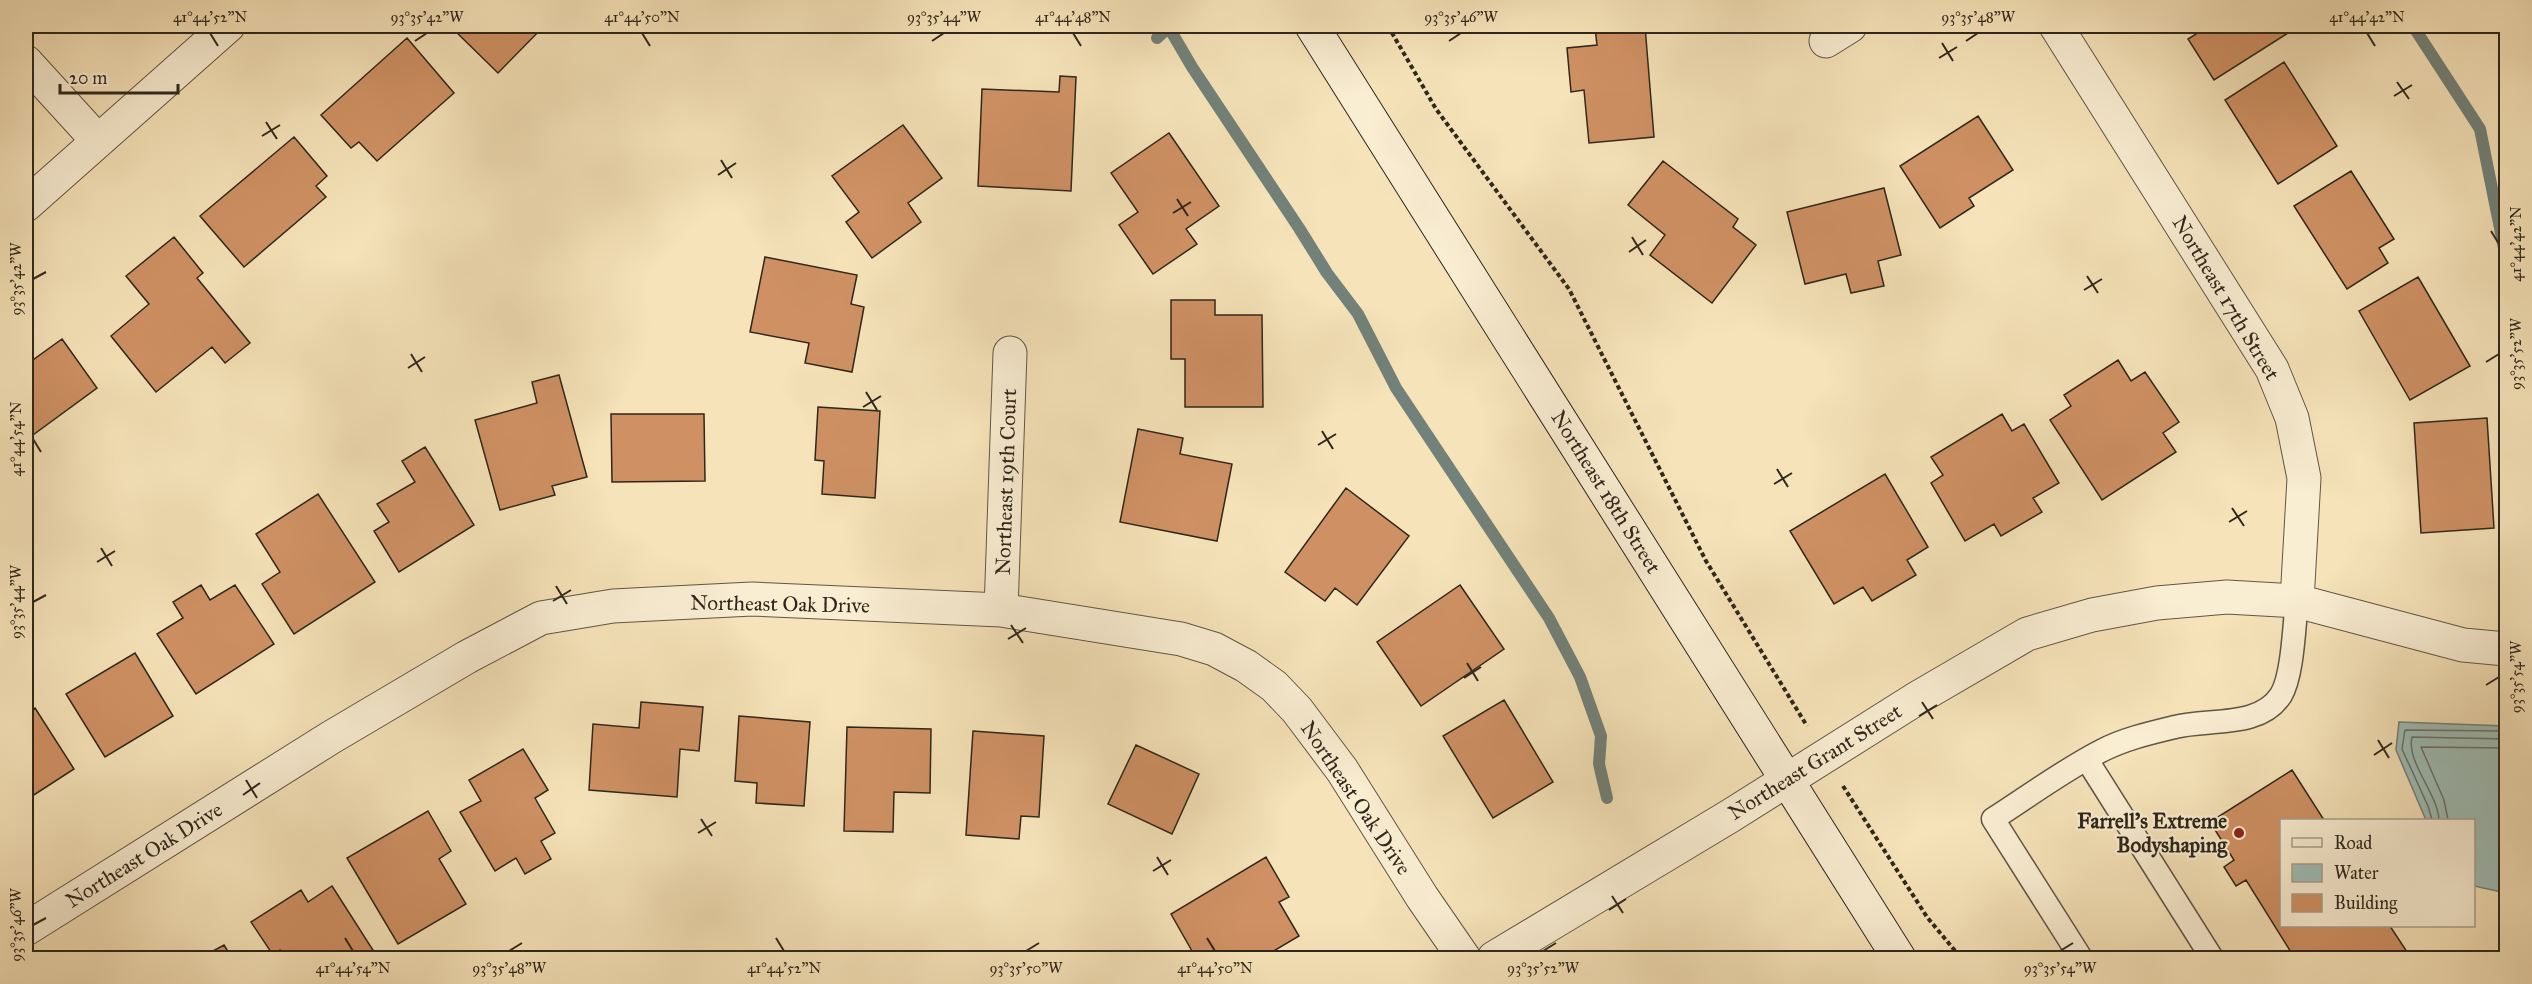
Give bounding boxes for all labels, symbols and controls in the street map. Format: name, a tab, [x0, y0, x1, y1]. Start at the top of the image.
text: 41°44'52"N	[173, 8, 247, 26]
text: 93°35'42"W	[390, 8, 464, 26]
text: 41°44'50"N	[604, 8, 680, 26]
text: 93°35'44"W	[907, 8, 982, 26]
text: 41°44'48"N	[1035, 8, 1111, 26]
text: 93°35'46"W	[1424, 8, 1498, 26]
text: 93°35'48"W	[1941, 8, 2016, 26]
text: 41°44'42"N	[2329, 8, 2405, 26]
scale bar	[60, 57, 178, 95]
text: 20 m	[69, 67, 107, 89]
text: 41°44'42"N	[2507, 206, 2525, 282]
street label: Northeast 17th Street	[2167, 211, 2286, 386]
text: 93°35'42"W	[7, 242, 25, 316]
text: 93°35'52"W	[2507, 317, 2525, 390]
street label: Northeast 19th Court	[990, 388, 1022, 576]
text: 41°44'54"N	[7, 401, 25, 476]
street label: Northeast 18th Street	[1545, 406, 1667, 579]
text: 93°35'44"W	[7, 564, 25, 639]
street label: Northeast Oak Drive	[690, 589, 870, 619]
text: 93°35'54"W	[2507, 640, 2525, 713]
street label: Northeast Grant Street	[1723, 698, 1907, 826]
street label: Northeast Oak Drive	[1295, 716, 1417, 880]
street label: Northeast Oak Drive	[61, 796, 227, 914]
place label: Farrell's Extreme Bodyshaping	[2077, 808, 2228, 858]
legend	[2280, 819, 2475, 927]
marker: Farrell's Extreme Bodyshaping	[2232, 826, 2246, 840]
text: Road	[2334, 832, 2372, 854]
text: Water	[2334, 862, 2379, 884]
text: 93°35'46"W	[7, 888, 25, 962]
text: Building	[2334, 892, 2398, 915]
text: 41°44'54"N	[316, 959, 391, 977]
text: 93°35'48"W	[472, 959, 547, 977]
text: 41°44'52"N	[747, 959, 821, 977]
text: 93°35'50"W	[989, 959, 1063, 977]
text: 41°44'50"N	[1177, 959, 1253, 977]
text: 93°35'52"W	[1507, 959, 1580, 977]
text: 93°35'54"W	[2024, 959, 2097, 977]

